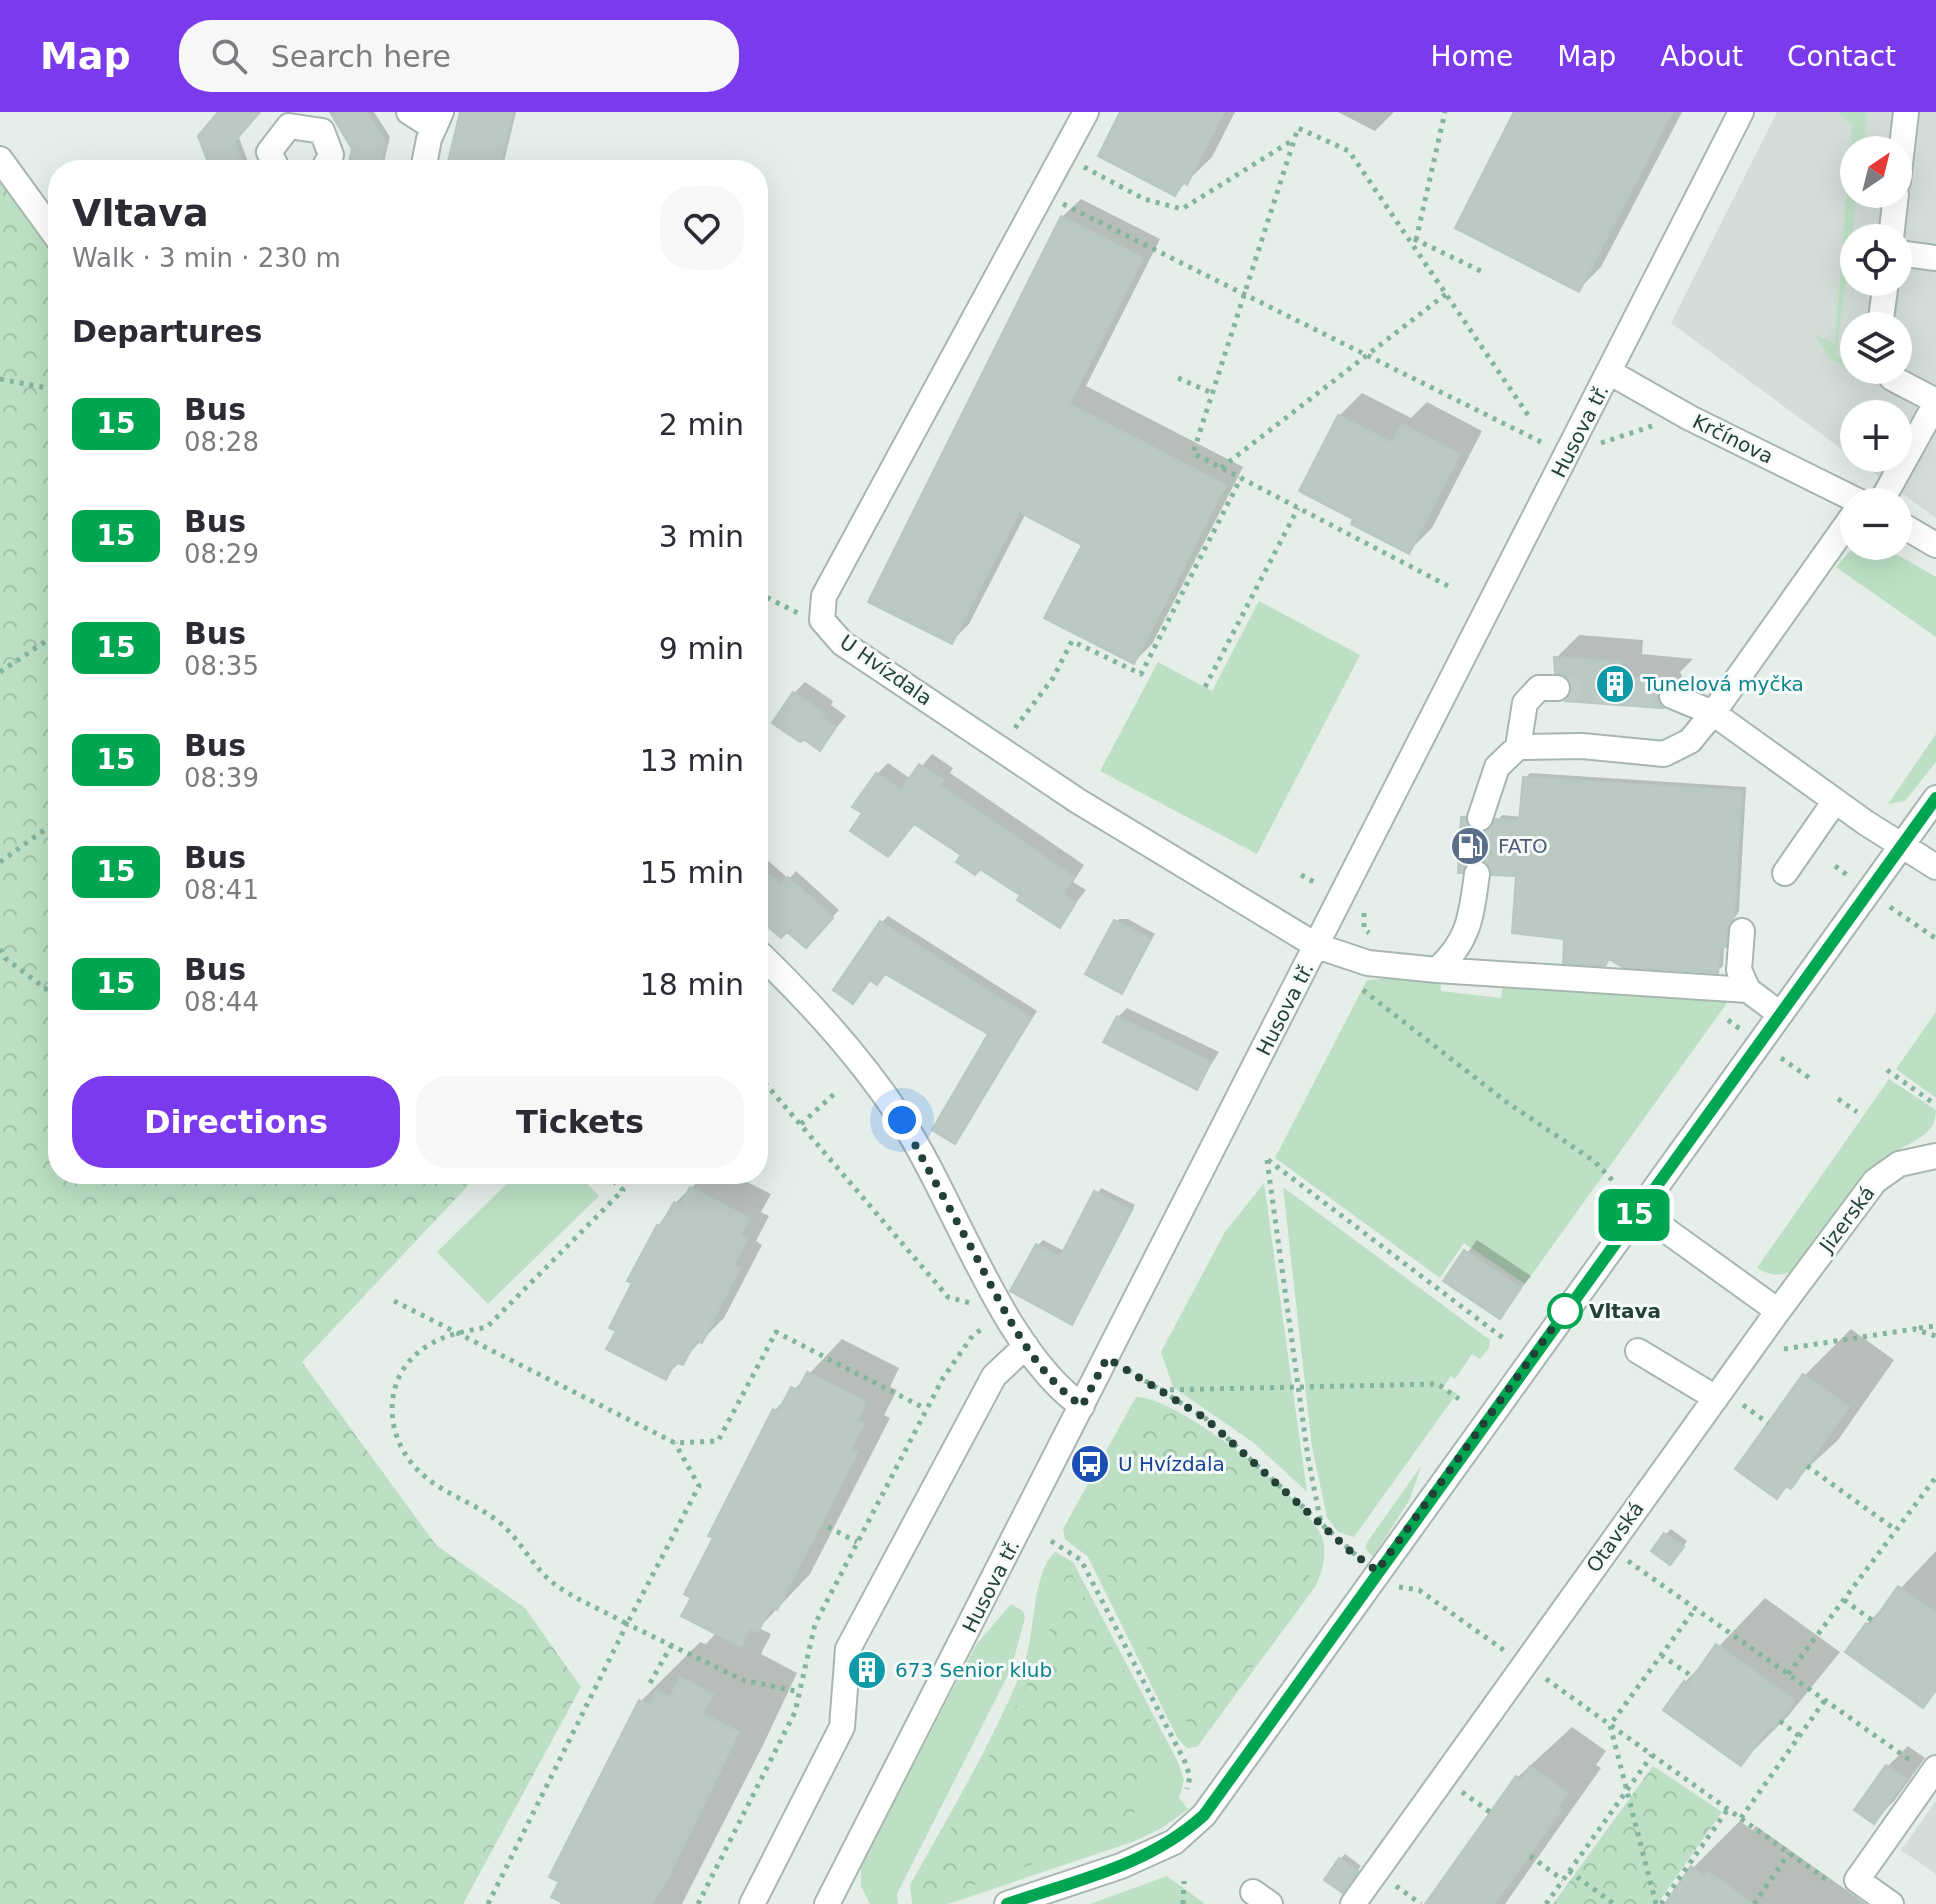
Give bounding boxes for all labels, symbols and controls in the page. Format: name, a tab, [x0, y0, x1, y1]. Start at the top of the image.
search box	[179, 20, 739, 92]
text: Map	[40, 34, 131, 78]
icon: search	[207, 34, 251, 78]
text: Search here	[271, 39, 451, 74]
text: Home	[1430, 40, 1513, 73]
text: Map	[1557, 40, 1616, 73]
text: About	[1660, 40, 1743, 73]
text: Contact	[1787, 40, 1896, 73]
north arrow	[1840, 136, 1912, 208]
map controls	[1840, 136, 1912, 560]
button: heart	[660, 186, 744, 270]
text: Vltava	[72, 191, 209, 235]
button: locate	[1840, 224, 1912, 296]
text: Walk · 3 min · 230 m	[72, 243, 341, 273]
button: layers	[1840, 312, 1912, 384]
text: Departures	[72, 314, 262, 349]
street label: Husova tř.	[1546, 380, 1614, 482]
text: Bus	[184, 392, 246, 427]
button: +	[1840, 400, 1912, 472]
text: 15	[97, 407, 135, 440]
text: 2 min	[659, 407, 744, 442]
street label: Krčínova	[1689, 409, 1777, 469]
text: 08:28	[184, 427, 259, 457]
button: −	[1840, 488, 1912, 560]
text: Bus	[184, 504, 246, 539]
text: 15	[97, 519, 135, 552]
text: 3 min	[659, 519, 744, 554]
text: 08:29	[184, 539, 259, 569]
text: Bus	[184, 616, 246, 651]
street label: U Hvízdala	[835, 630, 937, 710]
text: 15	[97, 631, 135, 664]
text: 9 min	[659, 631, 744, 666]
text: 08:35	[184, 651, 259, 681]
building icon: Tunelová myčka	[1594, 663, 1636, 705]
place label: Tunelová myčka	[1642, 672, 1804, 696]
text: Bus	[184, 728, 246, 763]
text: 15	[97, 743, 135, 776]
text: 13 min	[640, 743, 744, 778]
text: 08:39	[184, 763, 259, 793]
fuel station icon: FATO	[1449, 825, 1491, 867]
place label: FATO	[1498, 834, 1548, 858]
text: Bus	[184, 840, 246, 875]
text: 15	[97, 855, 135, 888]
text: 15 min	[640, 855, 744, 890]
text: 08:41	[184, 875, 259, 905]
text: Bus	[184, 952, 246, 987]
street label: Husova tř.	[1251, 958, 1319, 1060]
text: 15	[97, 967, 135, 1000]
text: 18 min	[640, 967, 744, 1002]
text: 08:44	[184, 987, 259, 1017]
button: Directions	[72, 1076, 400, 1168]
button: Tickets	[416, 1076, 744, 1168]
your location	[882, 1100, 922, 1140]
street label: Jizerská	[1813, 1181, 1880, 1258]
line badge: 15	[1598, 1189, 1670, 1241]
text: 15	[1615, 1198, 1653, 1231]
marker: Vltava	[1548, 1294, 1582, 1328]
place label: Vltava	[1589, 1299, 1661, 1323]
bus stop icon: U Hvízdala	[1069, 1443, 1111, 1485]
place label: U Hvízdala	[1118, 1452, 1225, 1476]
street label: Otavská	[1581, 1497, 1649, 1577]
street label: Husova tř.	[957, 1535, 1025, 1637]
building icon: 673 Senior klub	[846, 1649, 888, 1691]
place label: 673 Senior klub	[895, 1658, 1052, 1682]

